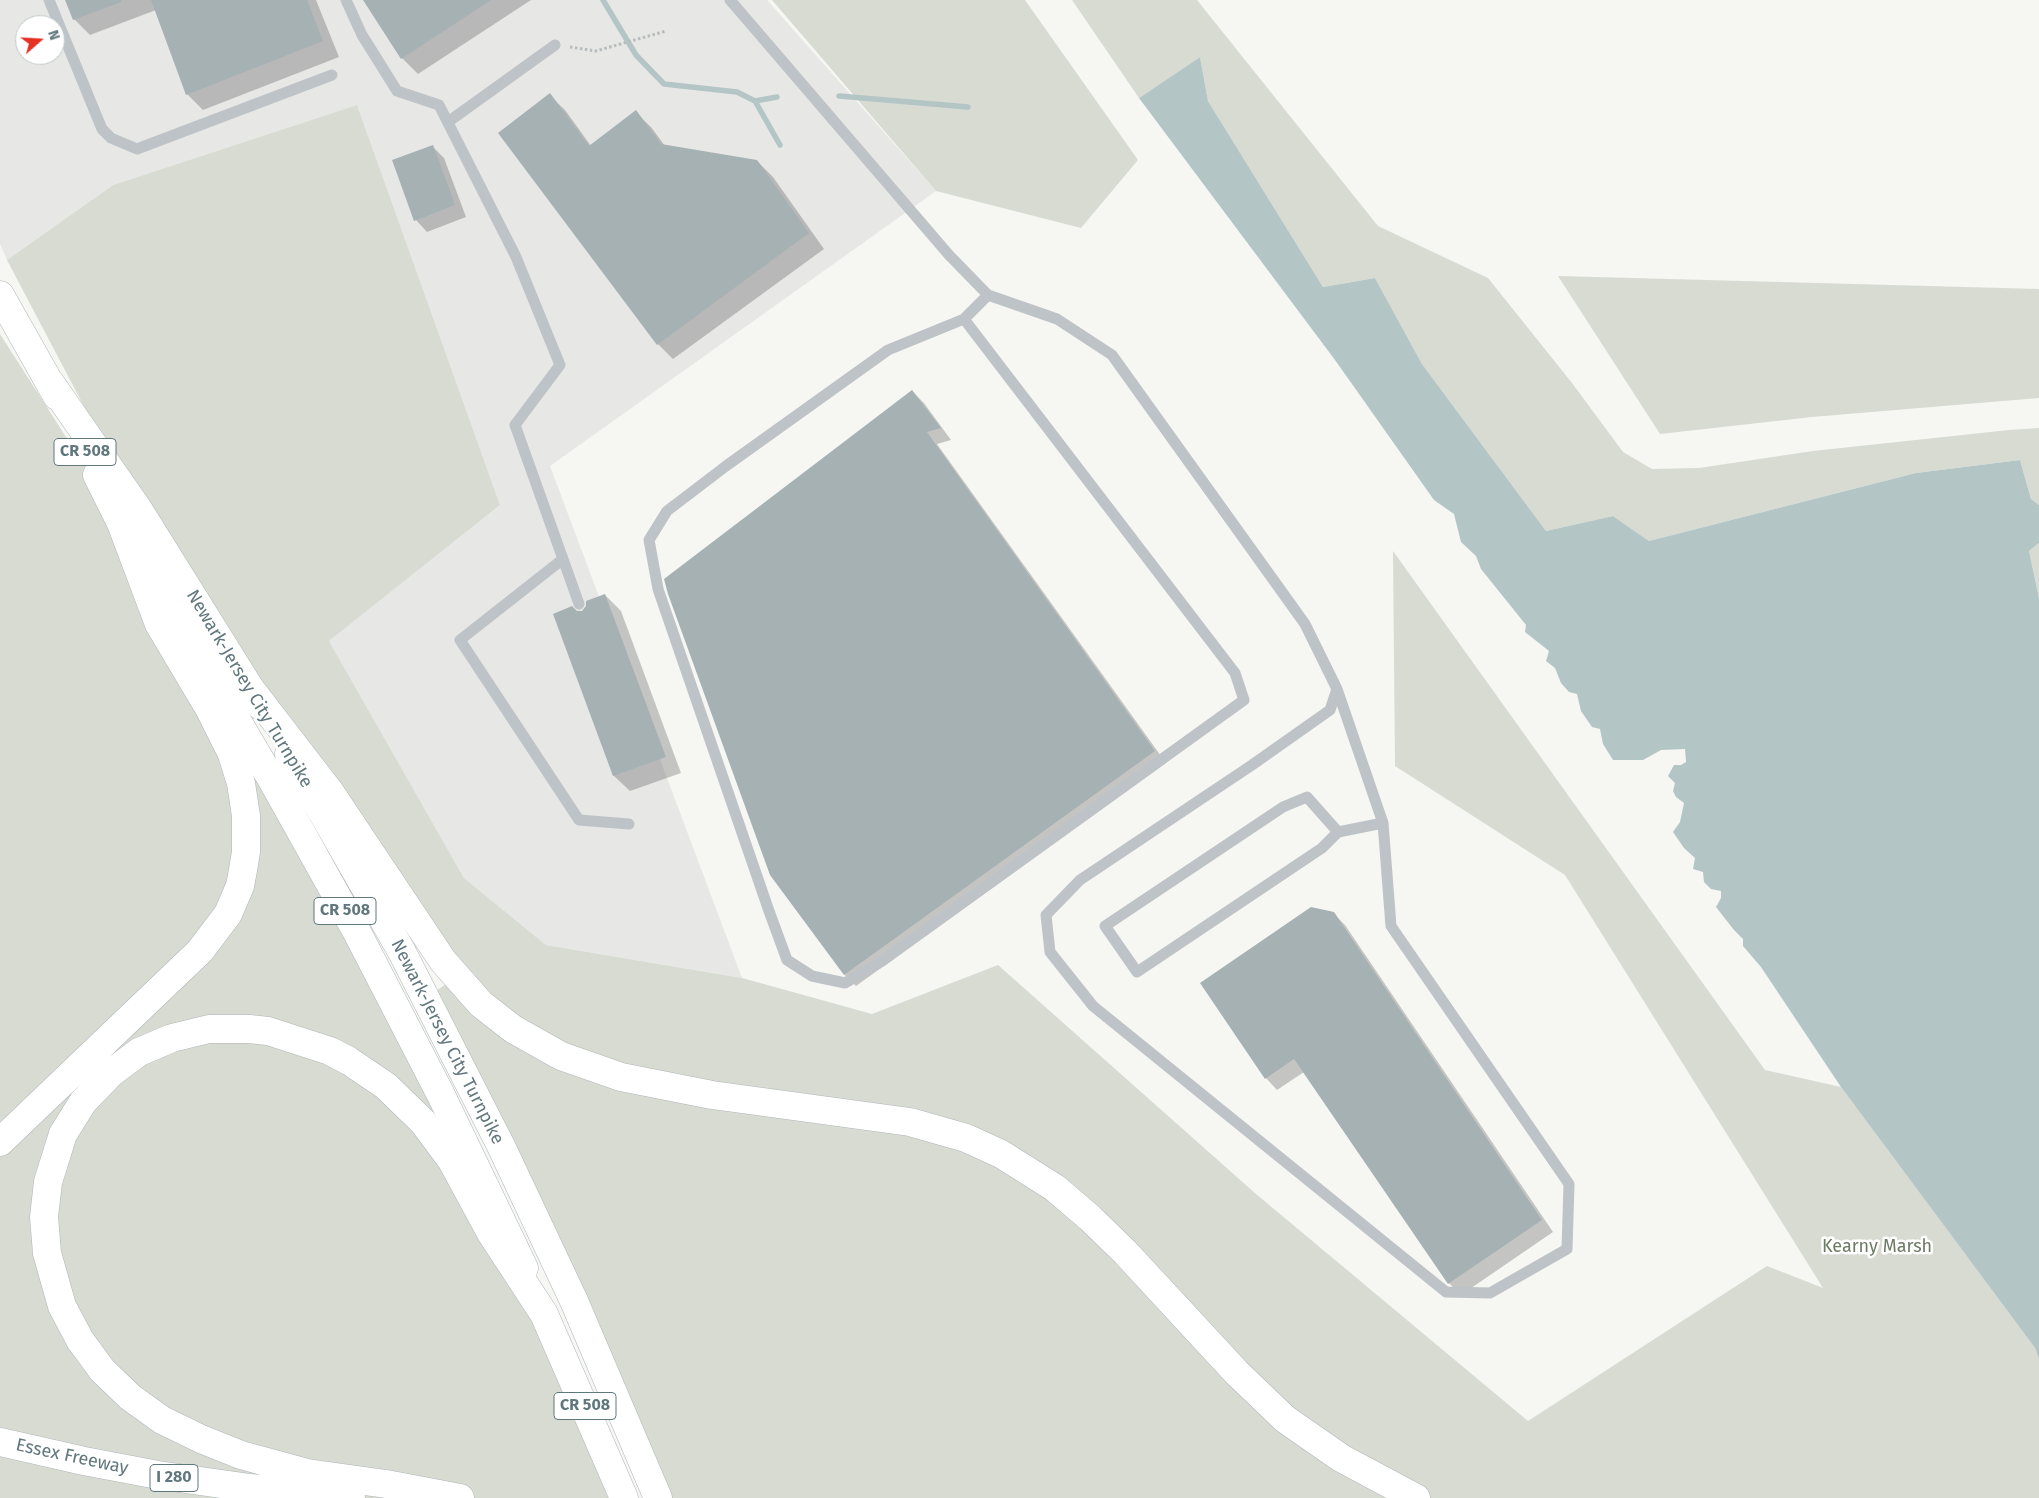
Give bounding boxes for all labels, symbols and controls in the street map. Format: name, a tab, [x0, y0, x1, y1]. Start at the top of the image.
north arrow	[15, 15, 65, 65]
text: N	[44, 28, 63, 42]
road number: CR 508	[54, 438, 116, 466]
street label: Newark-Jersey City Turnpike	[181, 586, 317, 792]
road number: CR 508	[314, 898, 376, 924]
street label: Newark-Jersey City Turnpike	[386, 936, 508, 1148]
park label: Kearny Marsh	[1822, 1236, 1932, 1258]
road number: CR 508	[554, 1392, 616, 1420]
street label: Essex Freeway	[14, 1435, 130, 1479]
road number: I 280	[150, 1465, 198, 1492]

